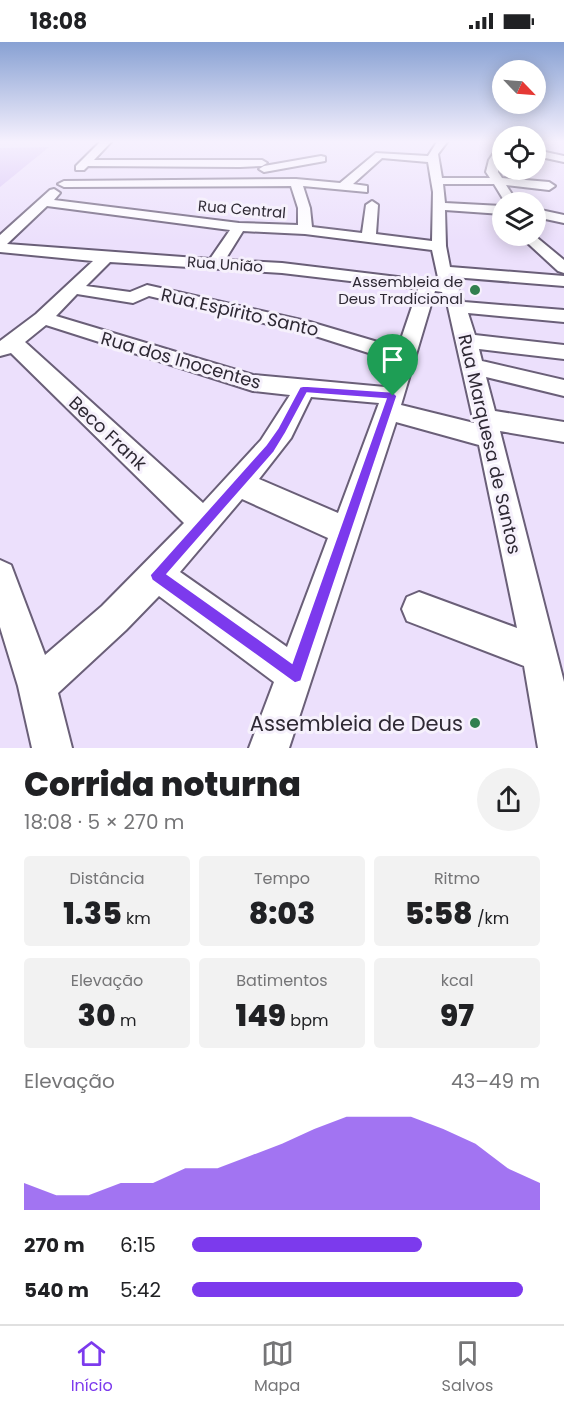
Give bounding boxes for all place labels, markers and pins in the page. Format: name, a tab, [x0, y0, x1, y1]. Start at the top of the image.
place label: Assembleia de Deus Tradicional	[338, 271, 463, 309]
marker: Assembleia de Deus Tradicional	[468, 283, 482, 297]
pin	[367, 334, 418, 396]
place label: Assembleia de Deus	[250, 709, 463, 738]
marker: Assembleia de Deus	[468, 716, 482, 730]

